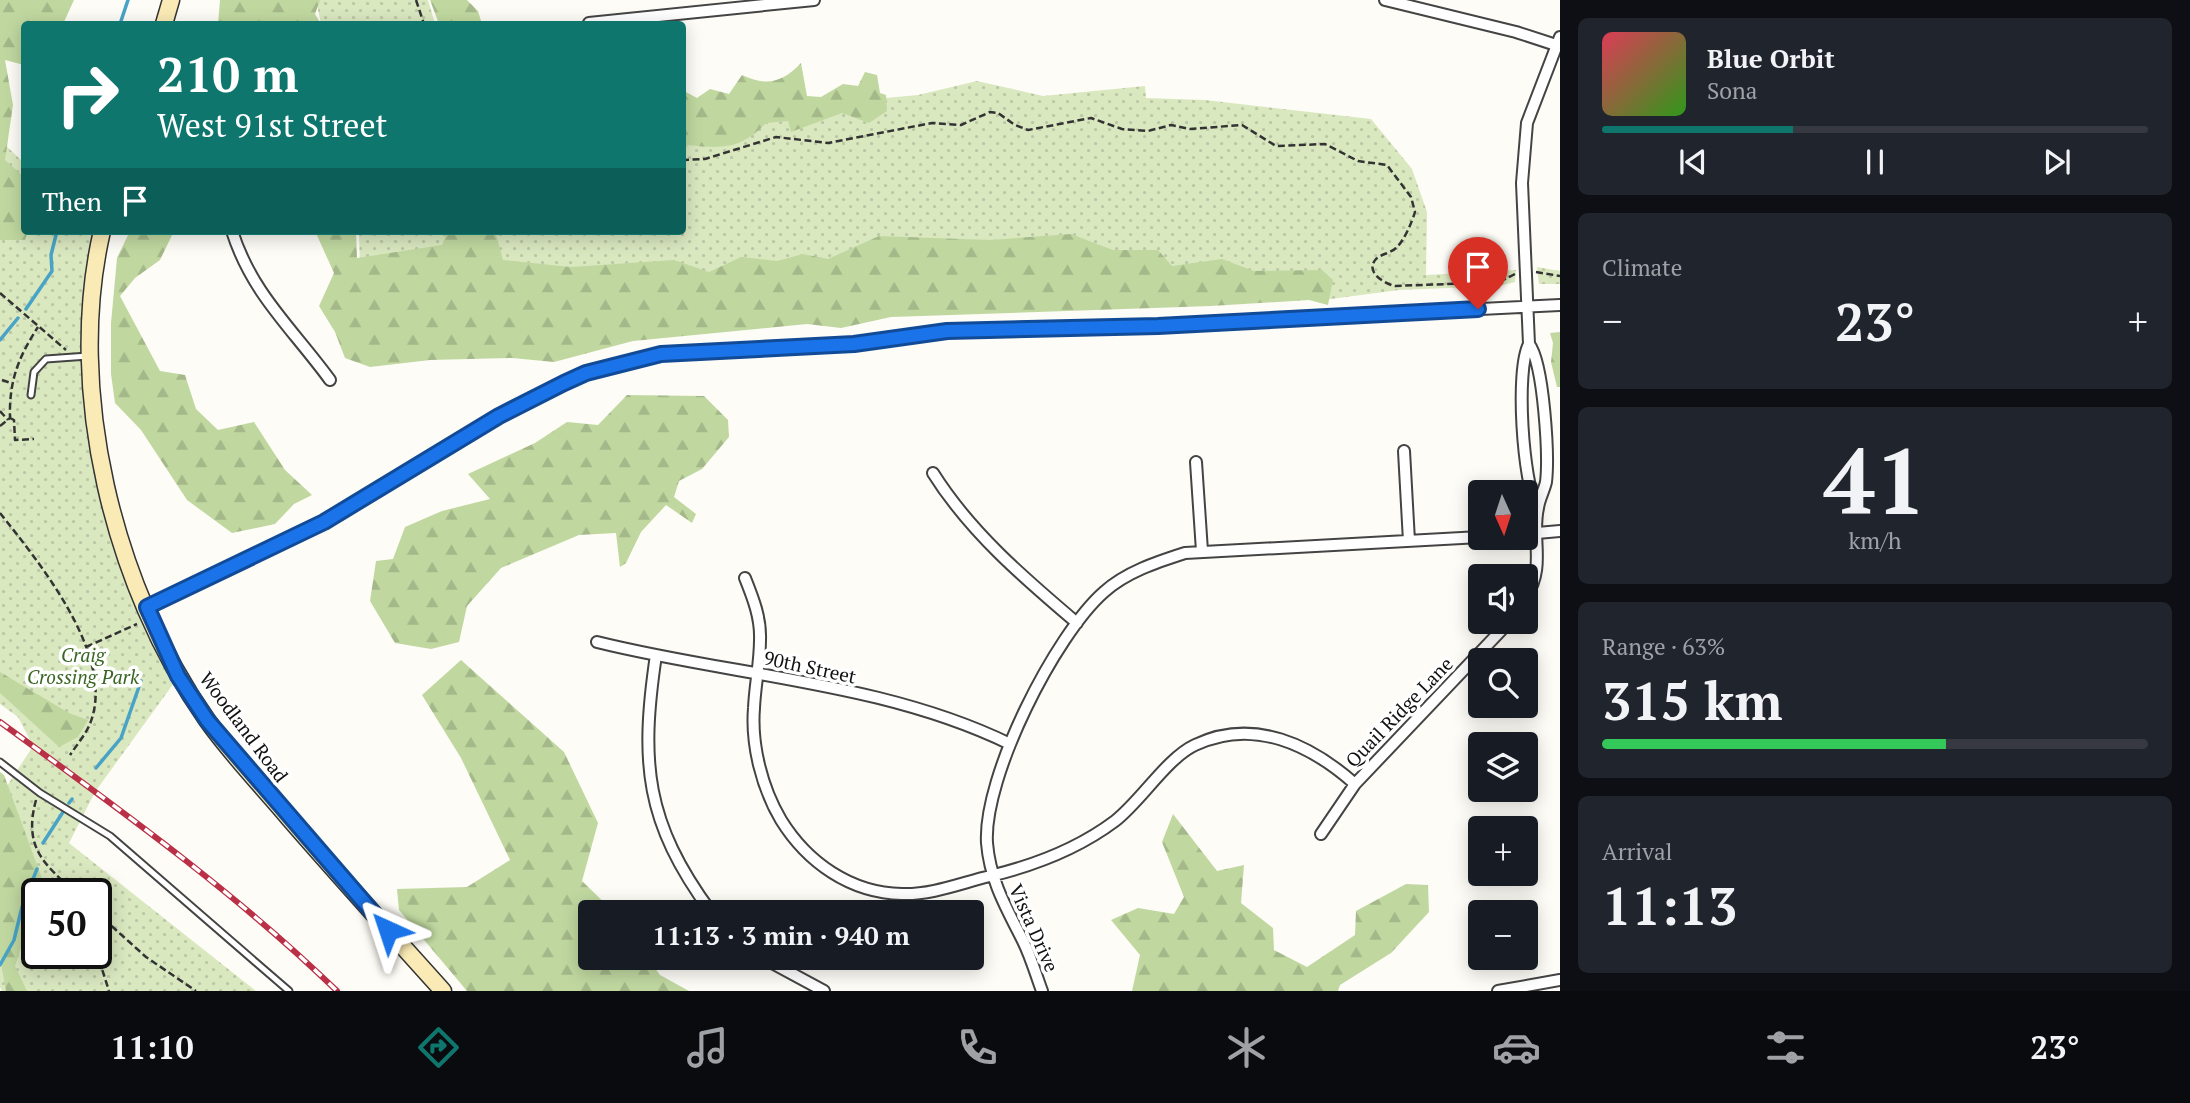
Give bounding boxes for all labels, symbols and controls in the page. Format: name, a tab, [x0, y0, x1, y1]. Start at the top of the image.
text: 210 m	[157, 41, 299, 106]
text: Blue Orbit	[1707, 41, 1835, 75]
icon: right	[42, 49, 133, 140]
text: Sona	[1707, 75, 1757, 106]
text: West 91st Street	[157, 104, 387, 146]
icon: previous	[1674, 143, 1712, 181]
icon: pause	[1856, 143, 1894, 181]
icon: next	[2038, 143, 2076, 181]
icon: arrive	[116, 182, 154, 220]
text: Then	[42, 184, 102, 218]
pin	[1448, 237, 1508, 309]
icon: arrive	[1459, 248, 1497, 286]
text: Climate	[1602, 252, 1682, 283]
text: 23°	[1835, 287, 1915, 356]
text: −	[1602, 296, 1622, 346]
text: +	[2128, 296, 2148, 346]
text: 41	[1824, 419, 1926, 540]
north arrow	[1468, 480, 1538, 550]
map controls	[1468, 480, 1538, 970]
text: km/h	[1848, 525, 1902, 556]
button: sound	[1468, 564, 1538, 634]
text: Range · 63%	[1602, 631, 1725, 662]
park label: Craig Crossing Park	[27, 642, 140, 689]
street label: 90th Street	[762, 645, 859, 688]
button: search	[1468, 648, 1538, 718]
street label: Quail Ridge Lane	[1340, 651, 1458, 772]
street label: Woodland Road	[195, 666, 294, 787]
text: 315 km	[1602, 666, 1783, 735]
button: layers	[1468, 732, 1538, 802]
button: +	[1468, 816, 1538, 886]
text: Arrival	[1602, 836, 1673, 867]
text: 11:13	[1602, 871, 1737, 940]
speed limit sign: 50	[21, 878, 112, 969]
street label: Vista Drive	[1004, 880, 1065, 976]
position arrow	[351, 893, 425, 967]
button: −	[1468, 900, 1538, 970]
text: 11:13 · 3 min · 940 m	[652, 918, 910, 952]
icon: directions	[414, 1023, 463, 1072]
icon: music	[683, 1023, 732, 1072]
icon: phone	[953, 1023, 1002, 1072]
icon: climate	[1222, 1023, 1271, 1072]
icon: car	[1492, 1023, 1541, 1072]
icon: filters	[1761, 1023, 1810, 1072]
text: 11:10	[110, 1026, 194, 1068]
text: 23°	[2030, 1026, 2080, 1068]

